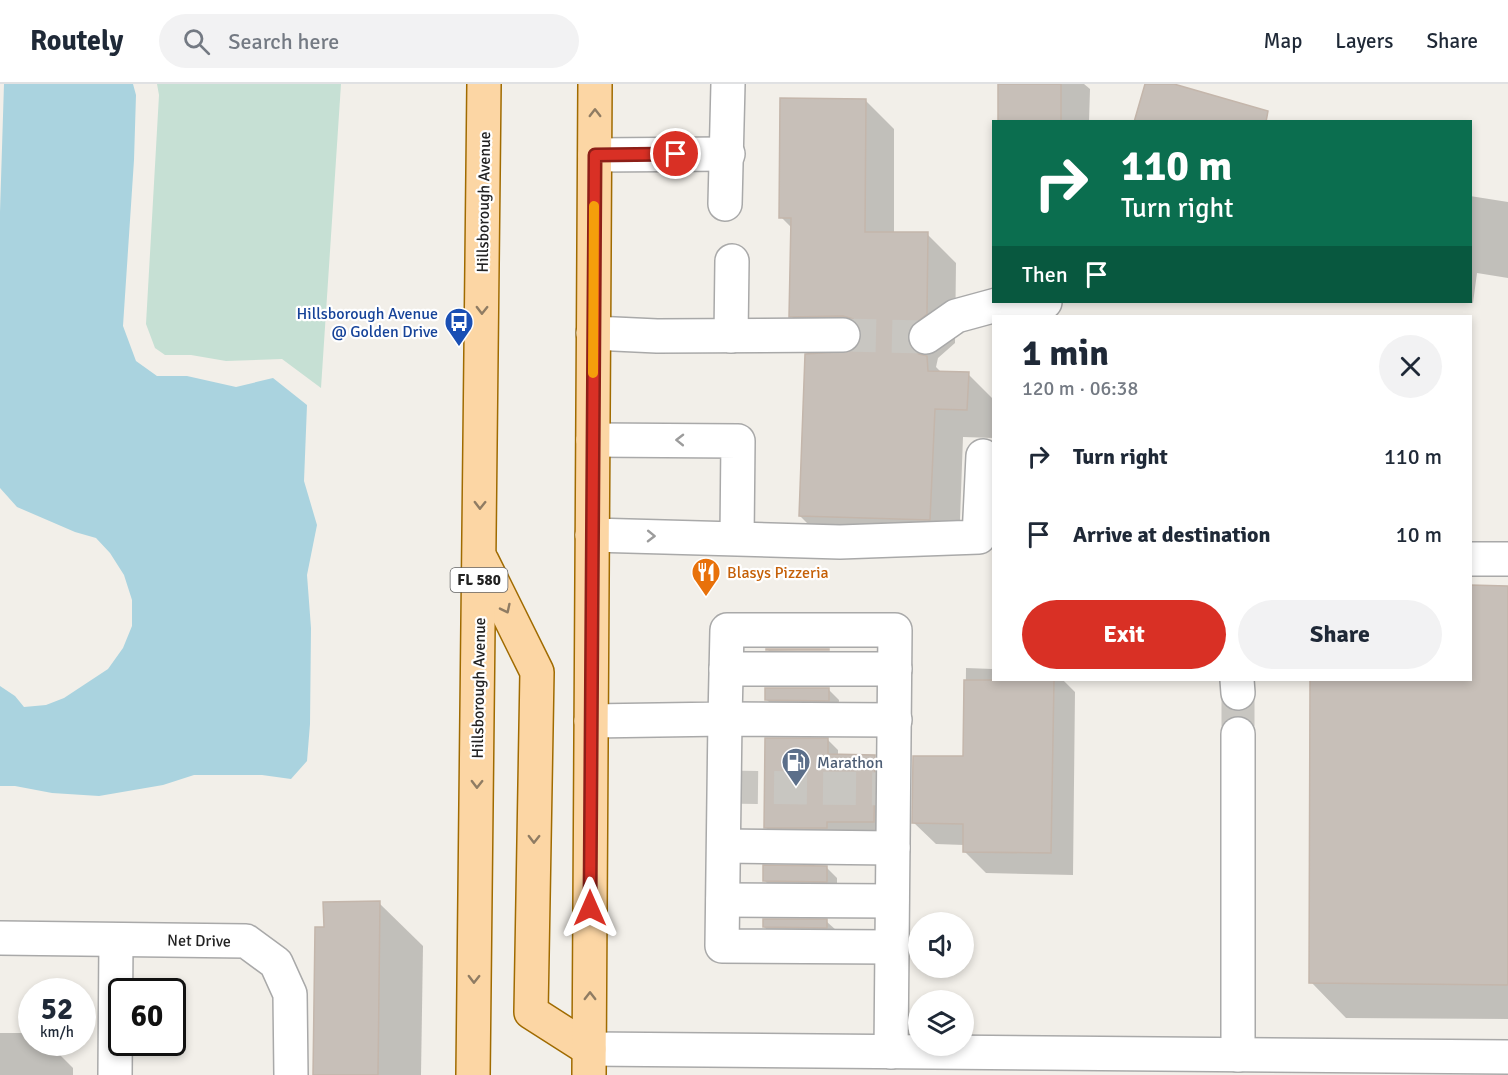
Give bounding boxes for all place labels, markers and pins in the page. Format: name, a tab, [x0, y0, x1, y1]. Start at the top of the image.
pin	[650, 128, 701, 179]
place label: Hillsborough Avenue @ Golden Drive	[297, 304, 438, 342]
bus stop icon: Hillsborough Avenue @ Golden Drive	[443, 306, 475, 348]
restaurant icon: Blasys Pizzeria	[690, 556, 722, 598]
place label: Blasys Pizzeria	[727, 563, 829, 583]
fuel station icon: Marathon	[780, 746, 812, 788]
place label: Marathon	[817, 753, 883, 773]

